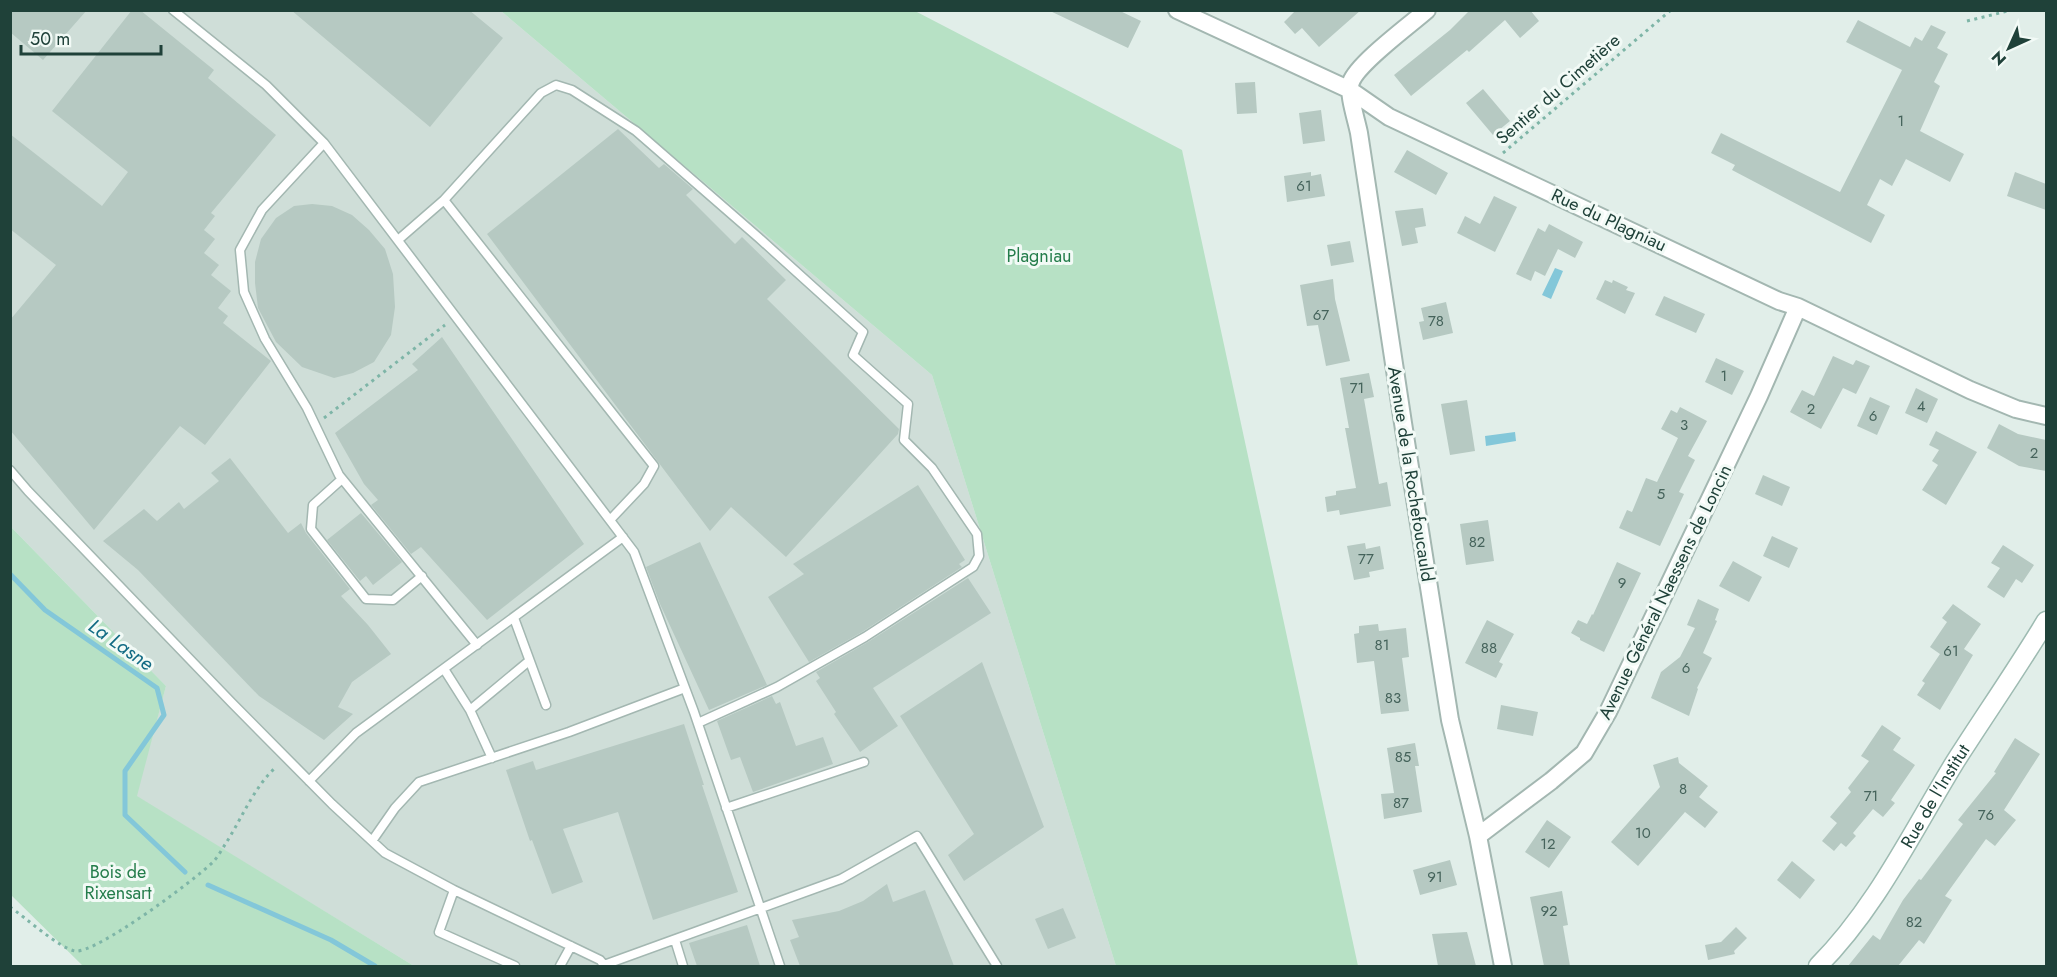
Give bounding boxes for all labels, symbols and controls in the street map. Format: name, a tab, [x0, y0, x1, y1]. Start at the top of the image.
scale bar	[21, 18, 160, 56]
north arrow	[1979, 18, 2039, 78]
text: 50 m	[30, 26, 70, 52]
street label: Sentier du Cimetière	[1490, 28, 1626, 150]
text: N	[1986, 46, 2011, 71]
house number: 1	[1898, 110, 1904, 132]
house number: 61	[1296, 175, 1312, 197]
street label: Rue du Plagniau	[1547, 182, 1671, 258]
park label: Plagniau	[1006, 243, 1072, 269]
house number: 67	[1313, 304, 1329, 326]
house number: 78	[1428, 310, 1444, 332]
street label: Avenue de la Rochefoucauld	[1381, 365, 1441, 583]
house number: 1	[1721, 365, 1727, 387]
house number: 71	[1350, 377, 1364, 399]
house number: 4	[1917, 395, 1926, 417]
house number: 2	[1807, 398, 1815, 420]
house number: 6	[1869, 405, 1877, 427]
house number: 3	[1680, 414, 1688, 436]
house number: 2	[2030, 442, 2038, 464]
street label: Avenue Général Naessens de Loncin	[1592, 460, 1738, 724]
house number: 5	[1657, 483, 1665, 505]
house number: 82	[1469, 531, 1485, 553]
house number: 77	[1358, 548, 1374, 570]
house number: 9	[1618, 572, 1626, 594]
water label: La Lasne	[83, 612, 159, 678]
house number: 81	[1375, 634, 1389, 656]
house number: 88	[1481, 637, 1497, 659]
house number: 61	[1943, 640, 1959, 662]
house number: 6	[1682, 657, 1690, 679]
house number: 83	[1385, 687, 1401, 709]
street label: Rue de l'Institut	[1894, 738, 1977, 853]
house number: 85	[1395, 746, 1411, 768]
house number: 8	[1679, 778, 1687, 800]
house number: 71	[1864, 785, 1878, 807]
house number: 87	[1393, 792, 1409, 814]
house number: 76	[1978, 804, 1994, 826]
house number: 10	[1635, 822, 1651, 844]
house number: 12	[1540, 833, 1556, 855]
park label: Bois de Rixensart	[84, 859, 152, 906]
house number: 91	[1427, 866, 1443, 888]
house number: 92	[1540, 900, 1558, 922]
house number: 82	[1906, 911, 1922, 933]

